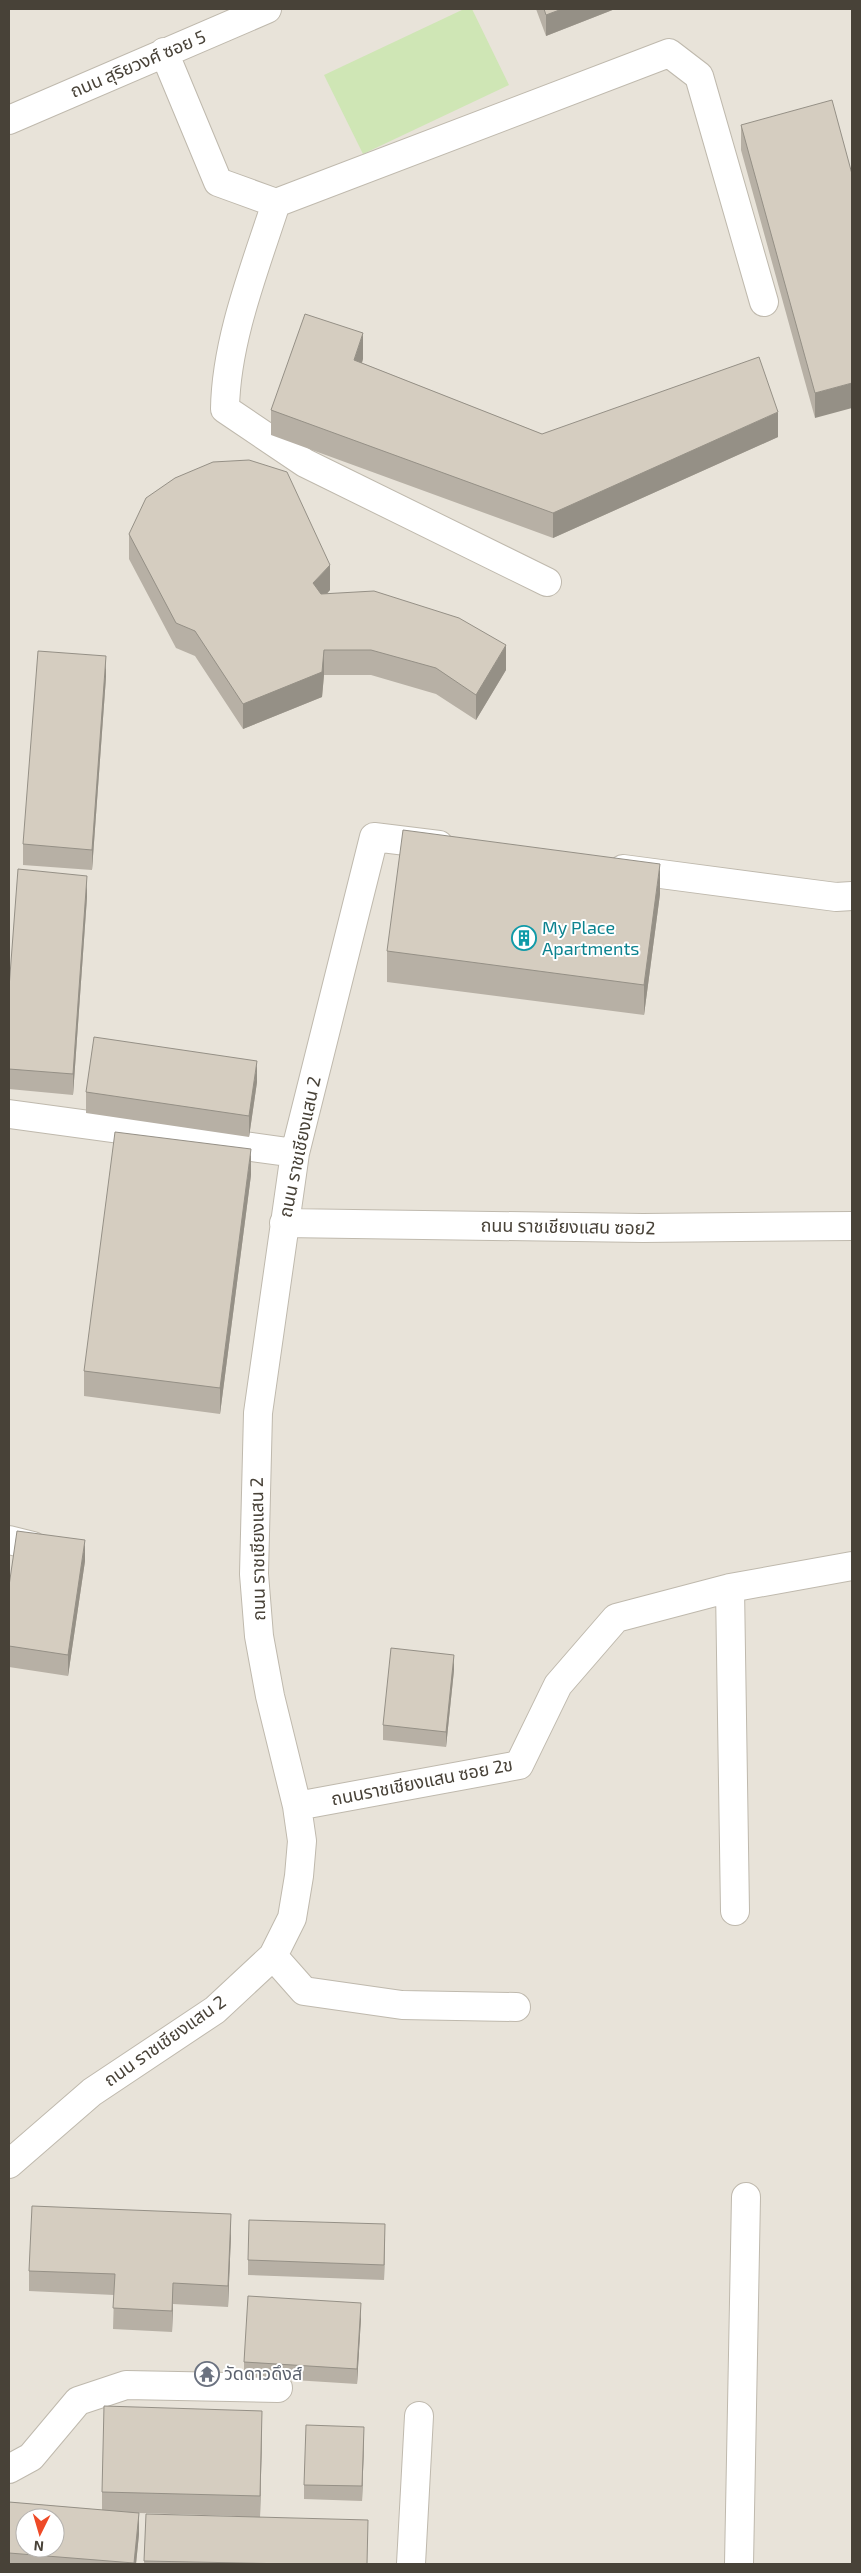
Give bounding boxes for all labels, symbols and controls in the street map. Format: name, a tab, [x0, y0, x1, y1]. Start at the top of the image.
street label: ถนน สุริยวงศ์ ซอย 5	[66, 25, 209, 102]
place label: My Place Apartments	[542, 916, 640, 959]
building icon: My Place Apartments	[511, 925, 537, 951]
street label: ถนน ราชเชียงแสน 2	[273, 1074, 325, 1219]
street label: ถนน ราชเชียงแสน ซอย2	[480, 1213, 656, 1239]
street label: ถนน ราชเชียงแสน 2	[245, 1477, 269, 1621]
street label: ถนนราชเชียงแสน ซอย 2ข	[329, 1753, 515, 1809]
street label: ถนน ราชเชียงแสน 2	[99, 1990, 230, 2090]
temple icon: วัดดาวดึงส์	[194, 2361, 220, 2387]
place label: วัดดาวดึงส์	[224, 2362, 302, 2384]
north arrow	[15, 2508, 65, 2558]
text: N	[33, 2538, 45, 2555]

